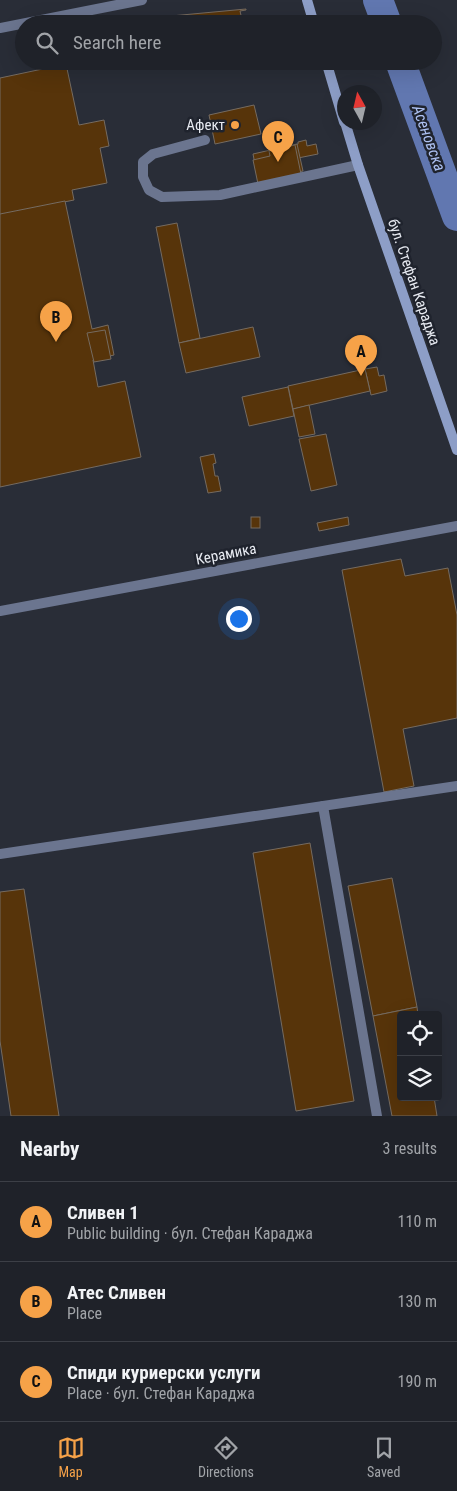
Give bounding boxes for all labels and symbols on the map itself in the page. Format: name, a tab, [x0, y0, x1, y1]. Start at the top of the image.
north arrow	[337, 85, 382, 130]
water label: Асеновска	[408, 101, 450, 174]
place label: Афект	[186, 116, 225, 134]
marker: Афект	[229, 119, 241, 131]
pin: C	[262, 121, 294, 162]
street label: бул. Стефан Караджа	[384, 216, 444, 348]
pin: B	[40, 301, 72, 342]
pin: A	[345, 335, 377, 376]
street label: Керамика	[194, 539, 258, 569]
your location	[226, 606, 252, 632]

